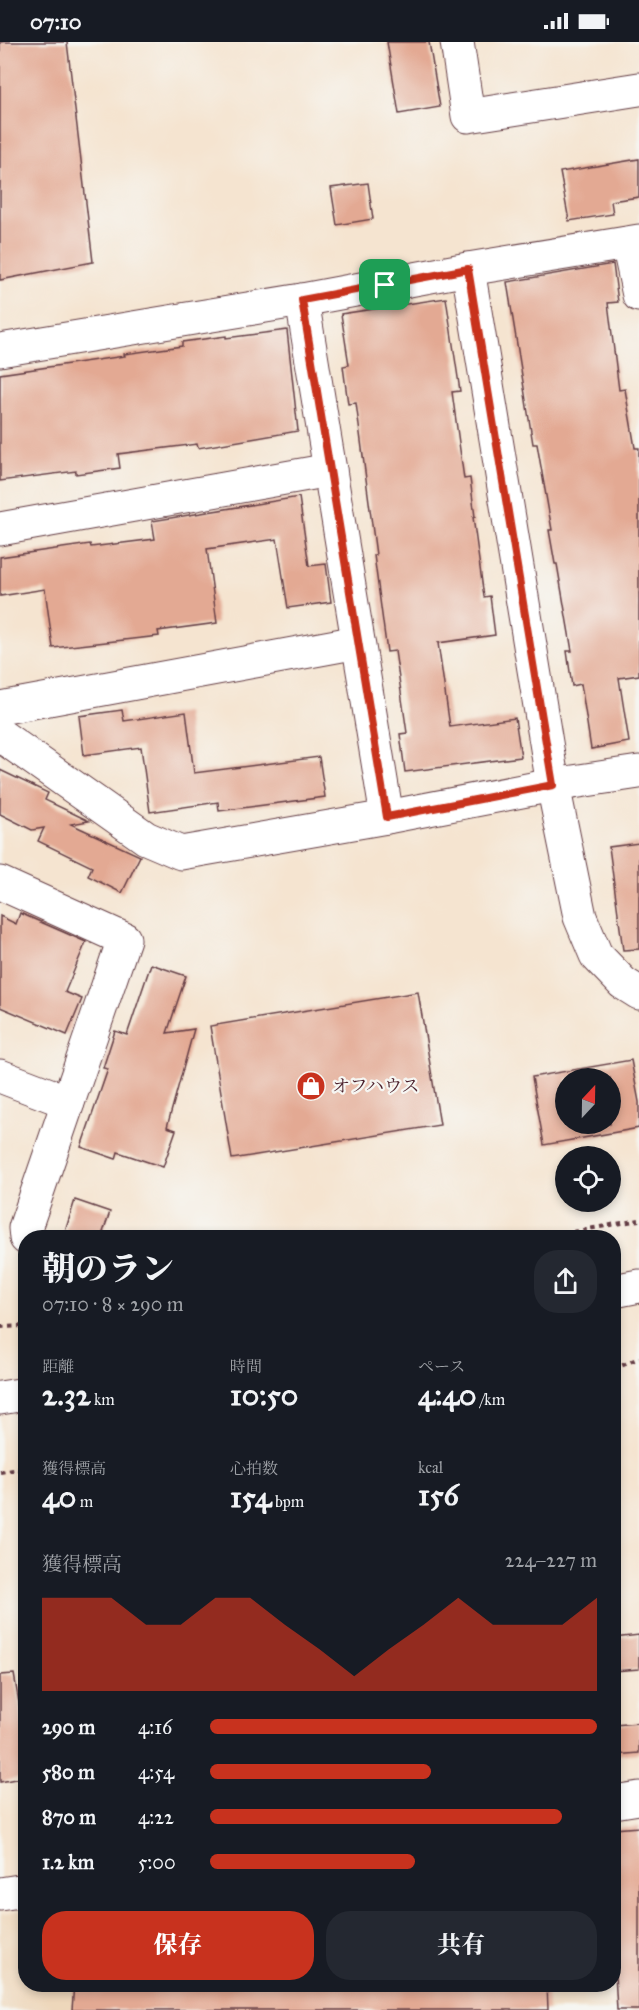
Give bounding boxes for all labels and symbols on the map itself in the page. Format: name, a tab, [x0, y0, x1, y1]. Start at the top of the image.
pin	[359, 259, 410, 310]
north arrow	[555, 1068, 621, 1134]
shop icon: オフハウス	[295, 1070, 327, 1102]
place label: オフハウス	[332, 1075, 419, 1097]

